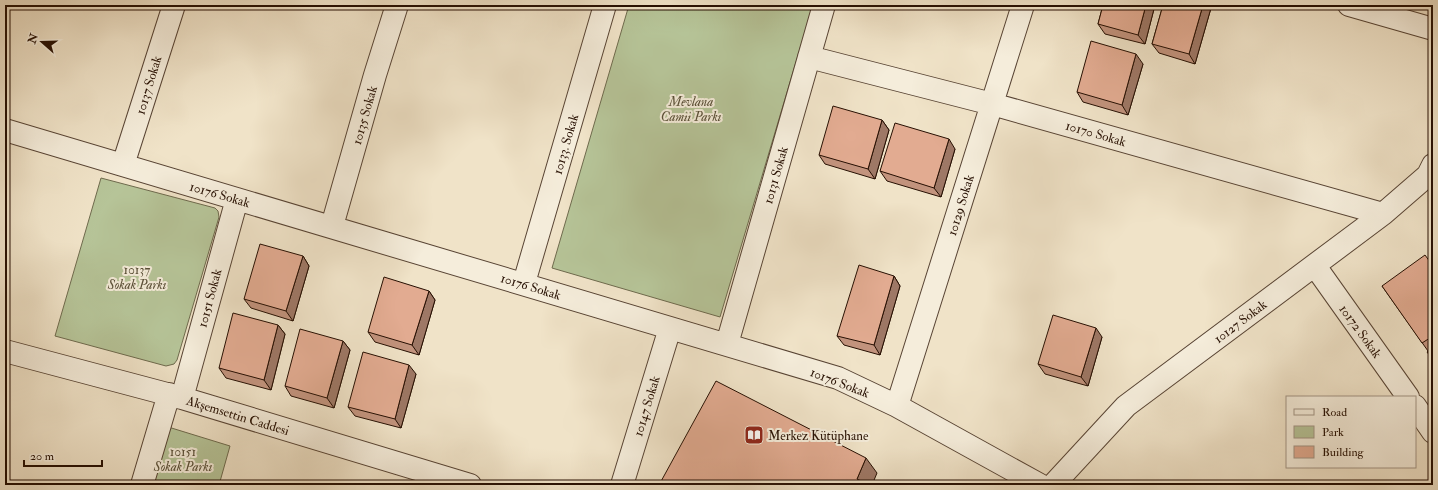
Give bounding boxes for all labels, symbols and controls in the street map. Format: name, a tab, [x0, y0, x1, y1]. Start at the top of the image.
north arrow	[22, 22, 62, 62]
text: N	[25, 31, 41, 47]
street label: 10137 Sokak	[132, 53, 166, 117]
street label: 10135 Sokak	[349, 83, 381, 146]
park label: Mevlana Camii Parkı	[661, 94, 722, 125]
street label: 10133. Sokak	[550, 111, 582, 176]
street label: 10170 Sokak	[1064, 118, 1129, 150]
street label: 10131 Sokak	[760, 144, 792, 206]
street label: 10129 Sokak	[944, 172, 978, 238]
street label: 10176 Sokak	[188, 179, 253, 211]
park label: 10137 Sokak Parkı	[107, 262, 167, 293]
street label: 10151 Sokak	[194, 266, 226, 329]
street label: 10176 Sokak	[499, 270, 564, 304]
street label: 10127 Sokak	[1211, 296, 1271, 347]
street label: 10172 Sokak	[1335, 302, 1385, 362]
street label: 10176 Sokak	[808, 364, 872, 402]
street label: 10147 Sokak	[630, 373, 664, 438]
street label: Akşemsettin Caddesi	[183, 392, 292, 439]
legend	[1286, 396, 1416, 468]
text: Road	[1322, 405, 1347, 420]
library icon: Merkez Kütüphane	[743, 424, 765, 446]
text: Park	[1322, 425, 1344, 440]
place label: Merkez Kütüphane	[768, 428, 869, 445]
scale bar	[24, 442, 102, 468]
park label: 10151 Sokak Parkı	[153, 444, 213, 475]
text: Building	[1322, 445, 1365, 460]
text: 20 m	[30, 449, 55, 464]

